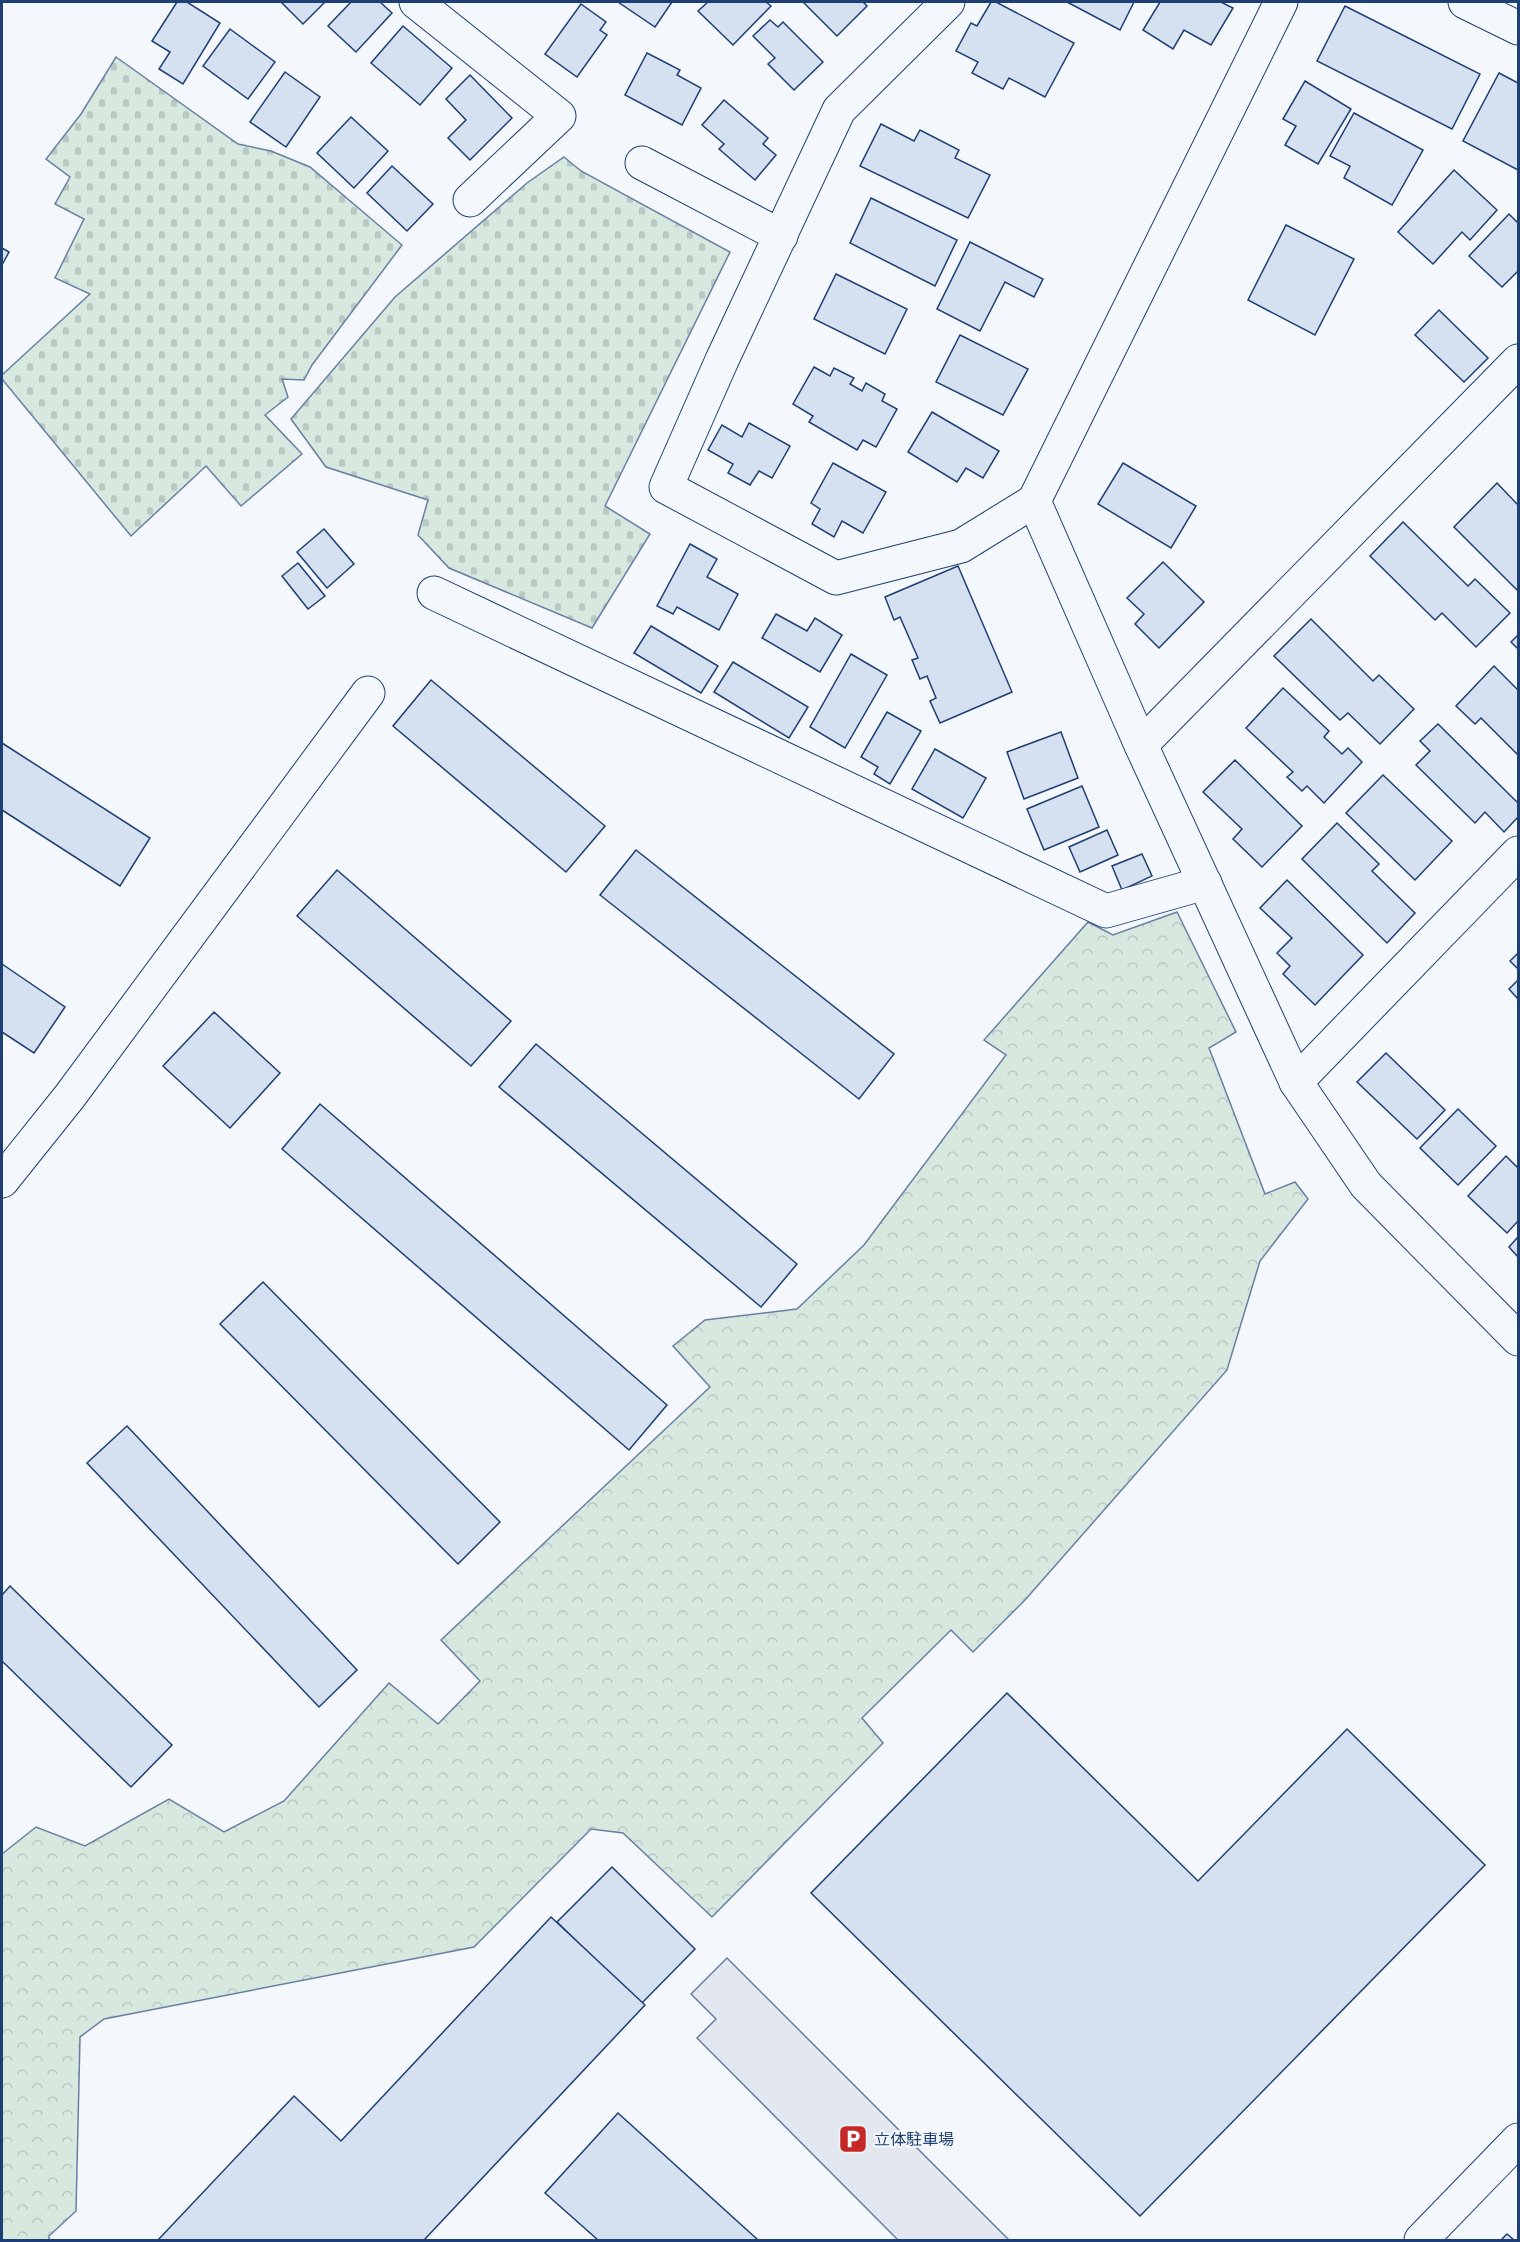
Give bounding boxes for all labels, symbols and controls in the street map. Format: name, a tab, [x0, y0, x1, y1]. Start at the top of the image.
parking icon: 立体駐車場	[837, 2123, 869, 2155]
place label: 立体駐車場	[874, 2130, 954, 2149]

